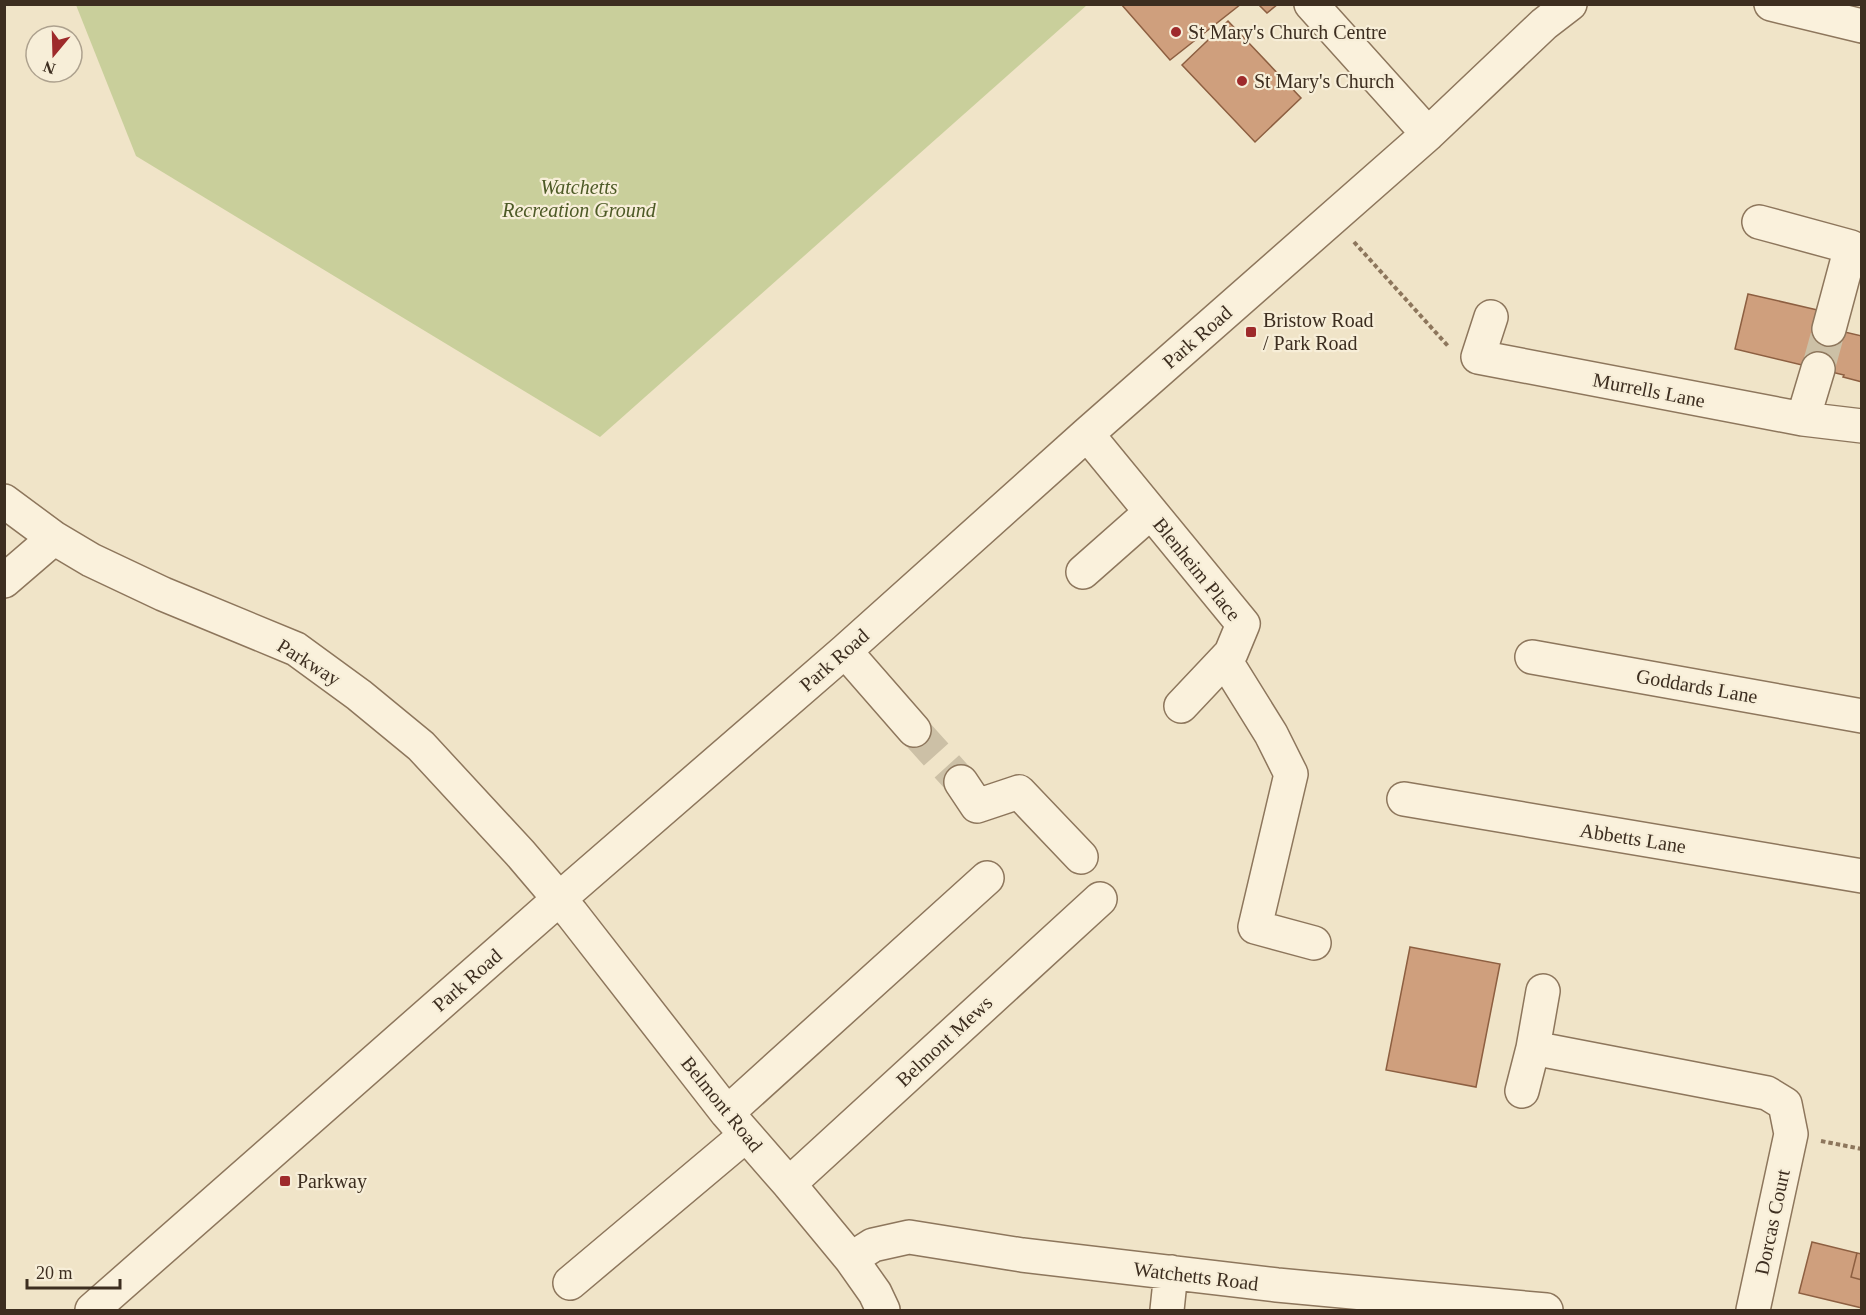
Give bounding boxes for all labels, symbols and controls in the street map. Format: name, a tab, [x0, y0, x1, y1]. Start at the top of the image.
place label: St Mary's Church Centre	[1188, 21, 1387, 44]
north arrow	[24, 24, 84, 84]
marker: St Mary's Church Centre	[1169, 25, 1183, 39]
text: N	[41, 58, 58, 78]
place label: St Mary's Church	[1254, 70, 1394, 93]
marker: St Mary's Church	[1235, 74, 1249, 88]
park label: Watchetts Recreation Ground	[501, 176, 657, 221]
street label: Park Road	[1158, 301, 1236, 373]
place label: Bristow Road / Park Road	[1263, 309, 1374, 354]
marker: Bristow Road / Park Road	[1244, 325, 1258, 339]
street label: Murrells Lane	[1591, 368, 1707, 412]
street label: Blenheim Place	[1149, 513, 1245, 625]
street label: Park Road	[795, 624, 873, 696]
street label: Parkway	[273, 634, 345, 691]
street label: Goddards Lane	[1635, 665, 1759, 708]
street label: Abbetts Lane	[1578, 819, 1688, 857]
street label: Park Road	[428, 944, 506, 1016]
street label: Belmont Mews	[892, 991, 997, 1091]
street label: Belmont Road	[677, 1052, 767, 1156]
street label: Dorcas Court	[1750, 1167, 1794, 1277]
place label: Parkway	[297, 1170, 367, 1193]
marker: Parkway	[278, 1174, 292, 1188]
scale bar	[27, 1252, 120, 1290]
street label: Watchetts Road	[1132, 1257, 1260, 1295]
text: 20 m	[36, 1263, 73, 1283]

